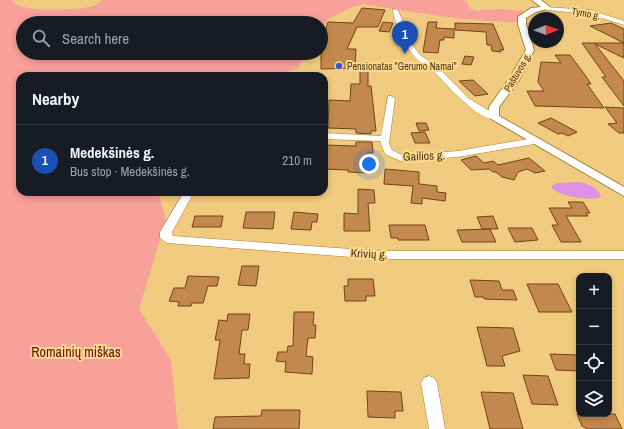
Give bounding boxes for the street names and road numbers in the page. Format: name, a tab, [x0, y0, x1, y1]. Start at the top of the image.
street label: Tymo g.	[570, 4, 601, 23]
street label: Paštuvos g.	[501, 51, 534, 94]
street label: Gailios g.	[403, 147, 445, 165]
street label: Krivių g.	[350, 245, 388, 263]

